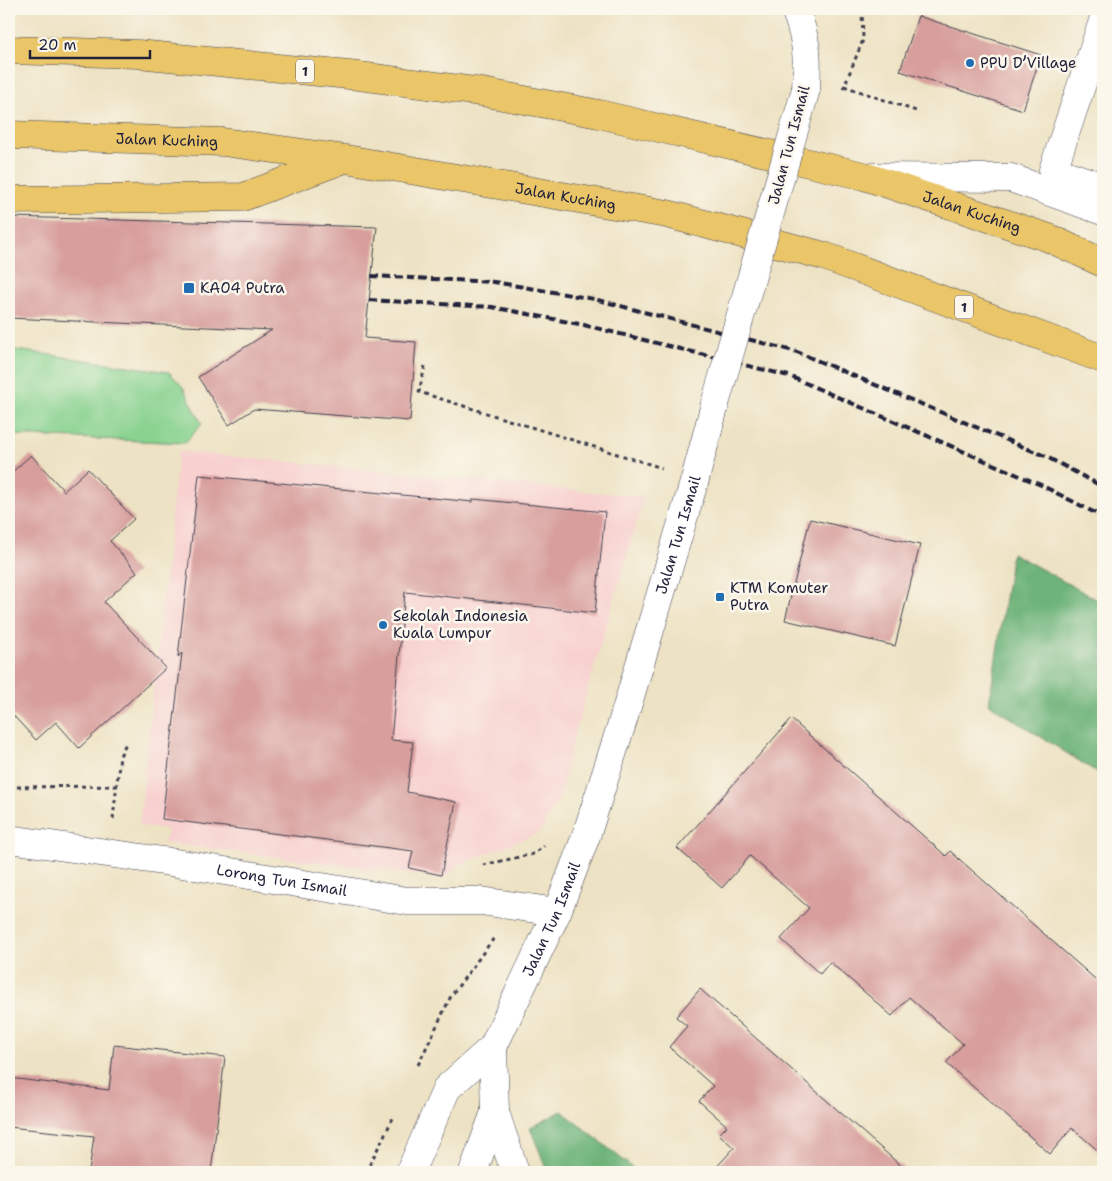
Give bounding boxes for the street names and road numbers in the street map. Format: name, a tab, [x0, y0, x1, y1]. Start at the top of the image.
road number: 1	[296, 59, 314, 82]
street label: Jalan Tun Ismail	[763, 83, 815, 207]
street label: Jalan Kuching	[115, 128, 218, 152]
street label: Jalan Kuching	[513, 178, 618, 215]
street label: Jalan Kuching	[920, 186, 1024, 238]
road number: 1	[955, 296, 973, 318]
street label: Jalan Tun Ismail	[651, 473, 706, 597]
street label: Jalan Tun Ismail	[518, 859, 585, 980]
street label: Lorong Tun Ismail	[215, 860, 349, 901]

